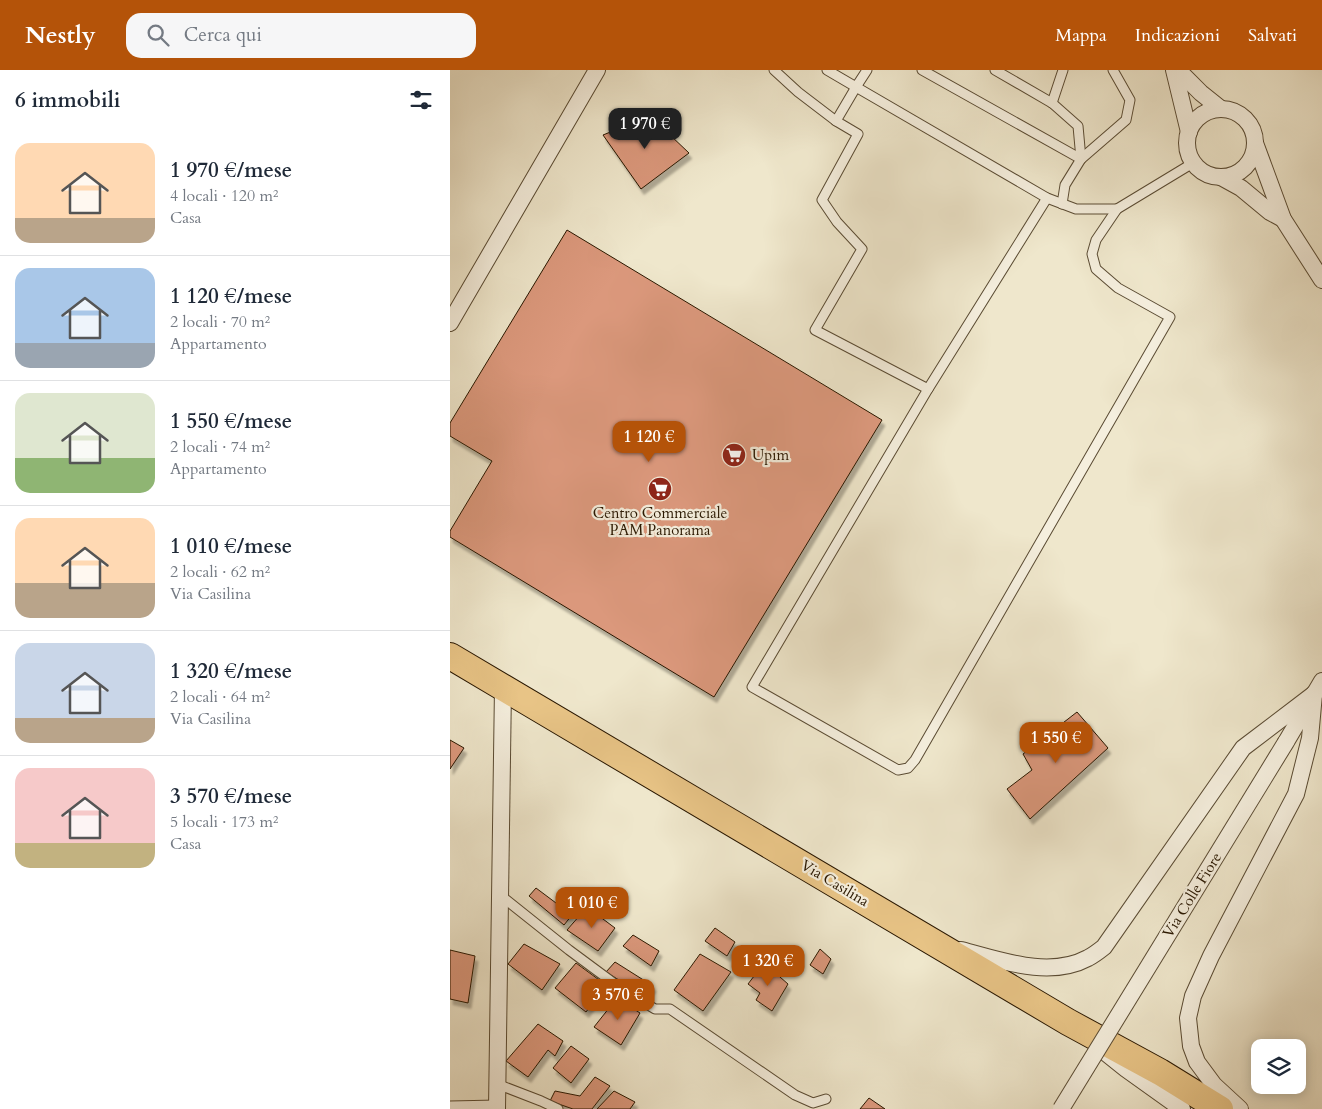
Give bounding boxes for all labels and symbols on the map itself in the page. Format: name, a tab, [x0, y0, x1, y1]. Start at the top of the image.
pin: 1 970 €	[599, 108, 691, 150]
pin: 1 120 €	[603, 420, 695, 463]
supermarket icon: Upim	[721, 442, 747, 468]
place label: Upim	[752, 445, 789, 465]
supermarket icon: Centro Commerciale PAM Panorama	[647, 476, 673, 502]
place label: Centro Commerciale PAM Panorama	[593, 503, 727, 540]
pin: 1 550 €	[1010, 722, 1102, 764]
street label: Via Colle Fiore	[1158, 848, 1226, 941]
street label: Via Casilina	[797, 855, 873, 911]
pin: 1 010 €	[546, 886, 638, 929]
pin: 1 320 €	[722, 944, 814, 987]
pin: 3 570 €	[572, 978, 664, 1021]

